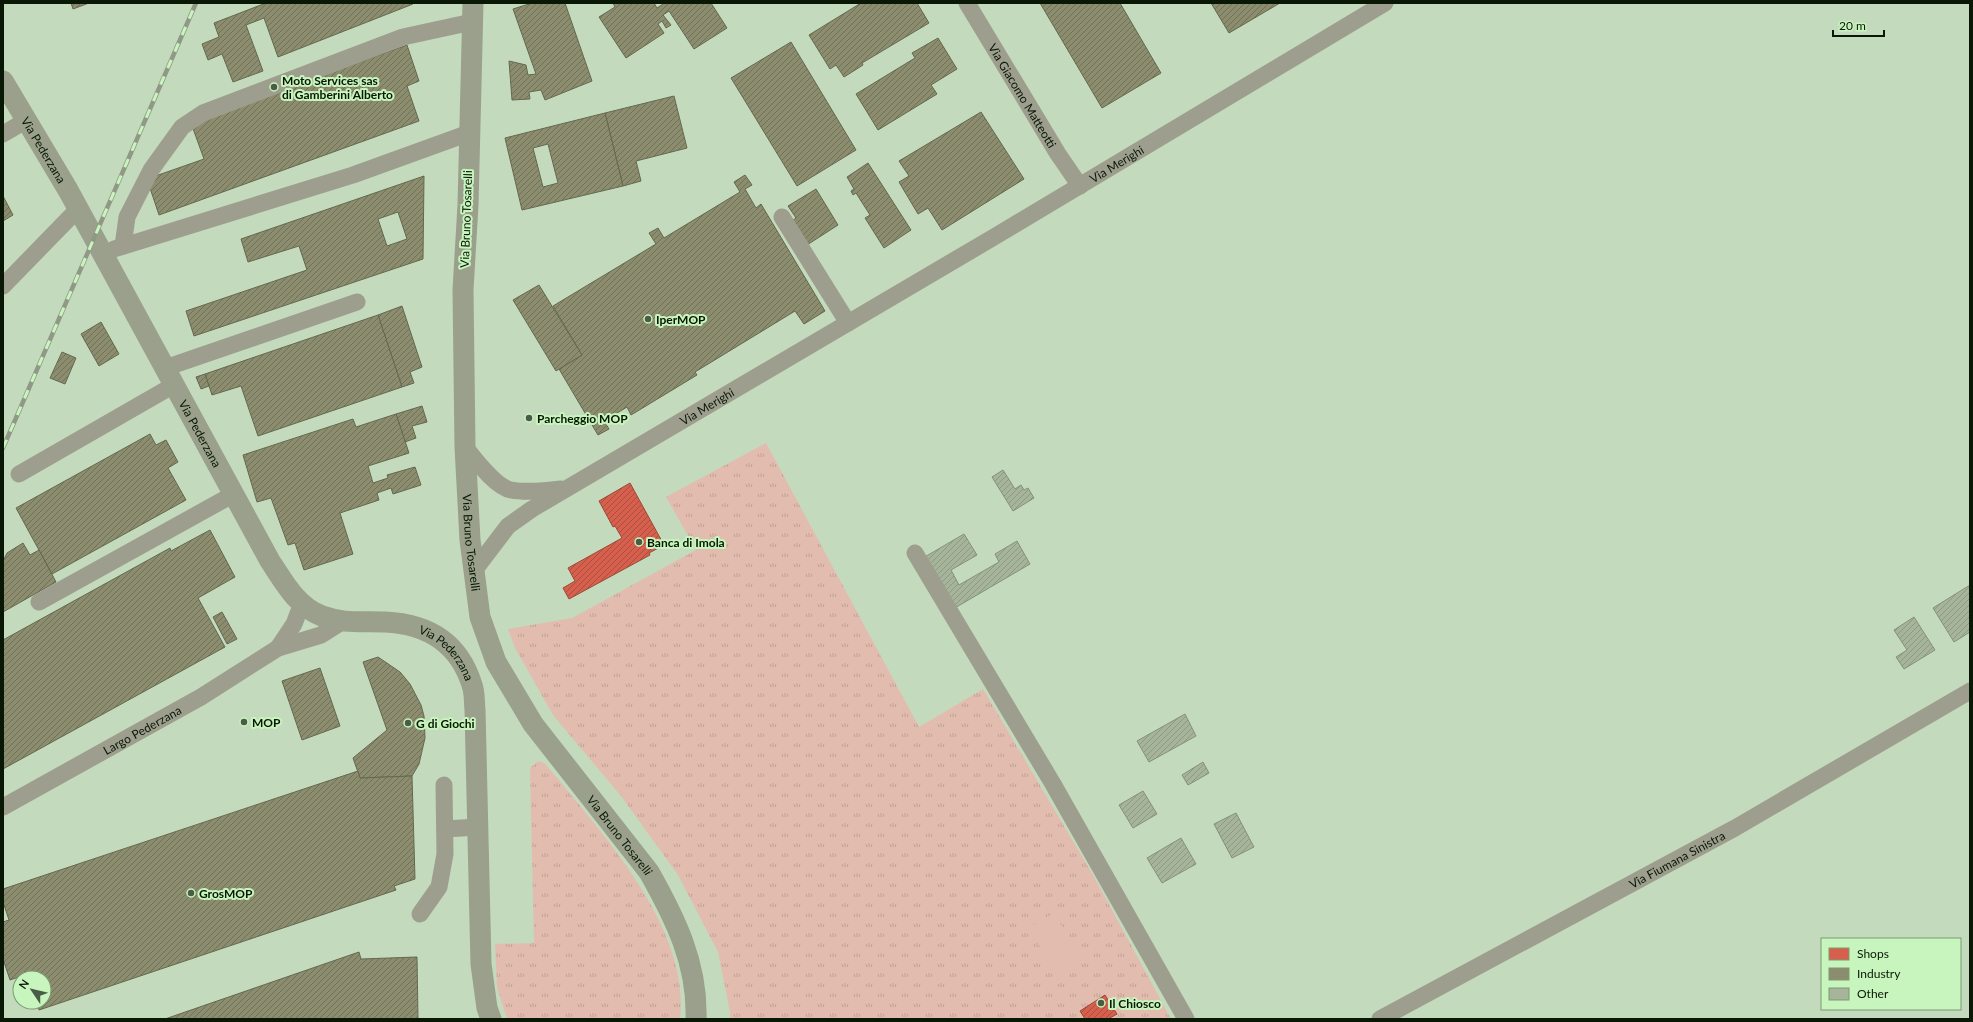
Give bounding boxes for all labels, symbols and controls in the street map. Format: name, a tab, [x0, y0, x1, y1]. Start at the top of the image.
scale bar	[1833, 12, 1884, 38]
text: 20 m	[1839, 18, 1866, 33]
street label: Via Giacomo Matteotti	[986, 41, 1060, 150]
place label: Moto Services sas di Gamberini Alberto	[282, 73, 393, 102]
marker: Moto Services sas di Gamberini Alberto	[269, 82, 279, 92]
street label: Via Pederzana	[18, 114, 70, 186]
street label: Via Merighi	[1087, 142, 1146, 186]
street label: Via Bruno Tosarelli	[457, 170, 475, 268]
place label: IperMOP	[656, 312, 706, 327]
marker: IperMOP	[643, 314, 653, 324]
street label: Via Merighi	[677, 384, 737, 428]
street label: Via Pederzana	[176, 397, 225, 470]
place label: Parcheggio MOP	[537, 411, 628, 426]
marker: Parcheggio MOP	[524, 413, 534, 423]
street label: Via Bruno Tosarelli	[460, 493, 484, 592]
place label: Banca di Imola	[647, 535, 725, 550]
marker: Banca di Imola	[634, 537, 644, 547]
street label: Via Pederzana	[417, 621, 477, 683]
street label: Largo Pederzana	[100, 702, 184, 758]
place label: MOP	[252, 715, 281, 730]
place label: G di Giochi	[416, 716, 475, 731]
marker: MOP	[239, 717, 249, 727]
marker: G di Giochi	[403, 718, 413, 728]
street label: Via Bruno Tosarelli	[584, 792, 656, 877]
street label: Via Fiumana Sinistra	[1626, 827, 1727, 891]
place label: GrosMOP	[199, 886, 253, 901]
marker: GrosMOP	[186, 888, 196, 898]
legend	[1821, 938, 1961, 1010]
text: Shops	[1857, 946, 1889, 961]
text: Industry	[1857, 966, 1901, 981]
north arrow	[12, 970, 52, 1010]
text: N	[16, 977, 31, 991]
text: Other	[1857, 986, 1889, 1001]
place label: Il Chiosco	[1109, 996, 1161, 1011]
marker: Il Chiosco	[1096, 998, 1106, 1008]

